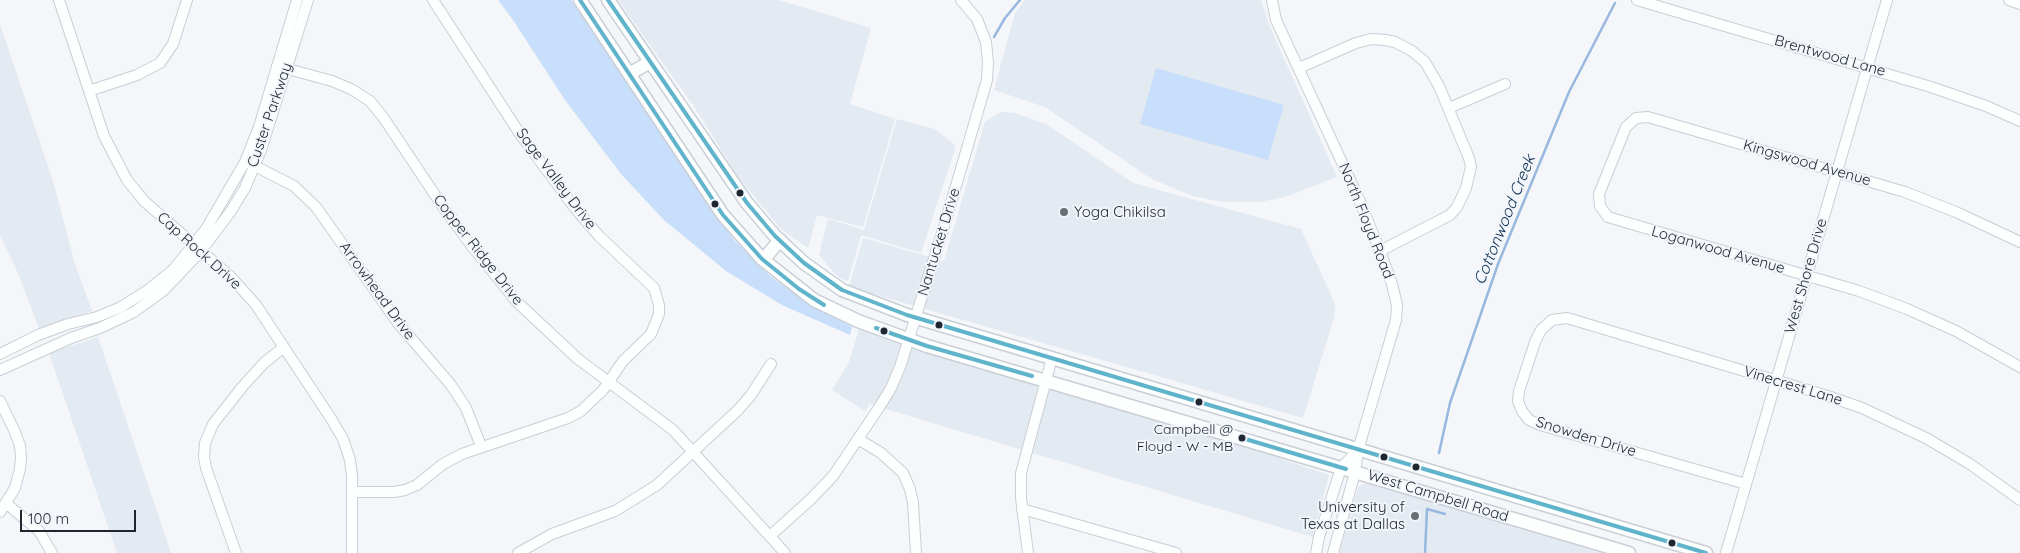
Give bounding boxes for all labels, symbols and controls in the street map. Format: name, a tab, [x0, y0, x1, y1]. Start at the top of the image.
street label: Brentwood Lane	[1772, 32, 1888, 80]
street label: Custer Parkway	[244, 60, 296, 170]
street label: Sage Valley Drive	[512, 125, 600, 233]
street label: Kingswood Avenue	[1741, 136, 1873, 190]
water label: Cottonwood Creek	[1470, 152, 1540, 288]
street label: North Floyd Road	[1335, 161, 1397, 281]
street label: Nantucket Drive	[914, 186, 964, 298]
unlabelled marker	[735, 188, 745, 198]
street label: Copper Ridge Drive	[429, 191, 527, 309]
unlabelled marker	[710, 199, 720, 209]
place label: Yoga Chikilsa	[1074, 203, 1166, 221]
marker: Yoga Chikilsa	[1058, 206, 1070, 218]
street label: Cap Rock Drive	[153, 208, 245, 294]
street label: West Shore Drive	[1781, 216, 1831, 336]
street label: Loganwood Avenue	[1649, 222, 1787, 278]
street label: Arrowhead Drive	[335, 239, 419, 343]
unlabelled marker	[934, 320, 944, 330]
unlabelled marker	[879, 326, 889, 336]
street label: Vinecrest Lane	[1741, 362, 1845, 410]
unlabelled marker	[1194, 397, 1204, 407]
street label: Snowden Drive	[1534, 413, 1638, 461]
place label: Campbell @ Floyd - W - MB	[1137, 422, 1233, 454]
marker: Campbell @ Floyd - W - MB	[1237, 433, 1247, 443]
unlabelled marker	[1379, 452, 1389, 462]
unlabelled marker	[1411, 462, 1421, 472]
street label: West Campbell Road	[1365, 466, 1511, 526]
place label: University of Texas at Dallas	[1301, 498, 1405, 533]
scale bar	[22, 500, 139, 532]
text: 100 m	[28, 509, 69, 528]
marker: University of Texas at Dallas	[1409, 510, 1421, 522]
unlabelled marker	[1667, 538, 1677, 548]

